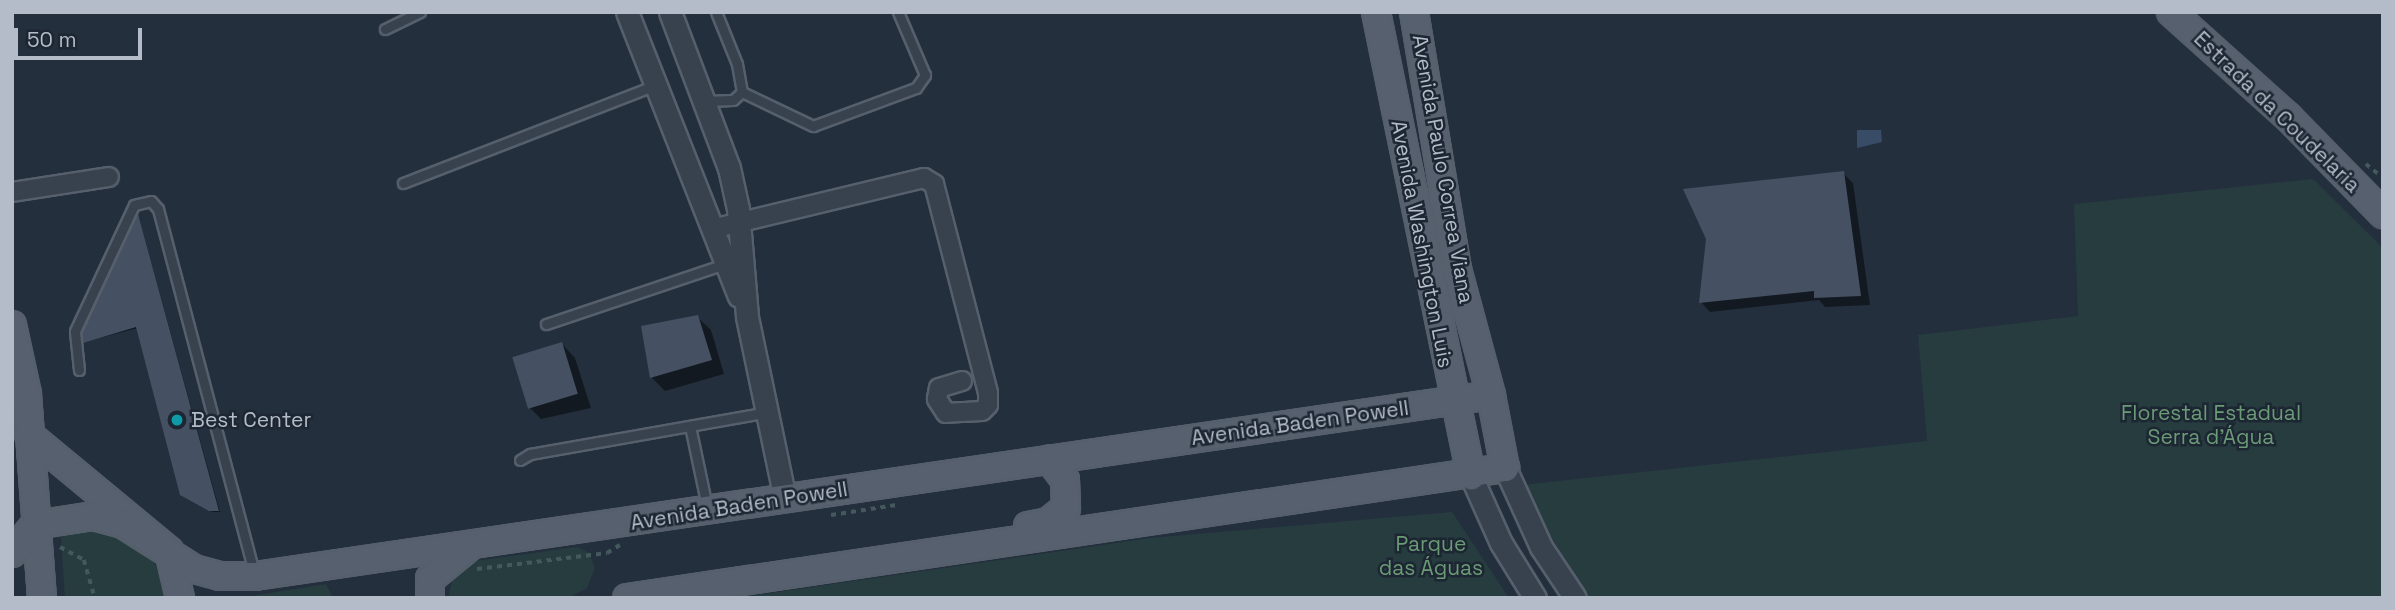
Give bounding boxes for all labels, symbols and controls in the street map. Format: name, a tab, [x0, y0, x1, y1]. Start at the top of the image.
scale bar	[18, 14, 145, 58]
text: 50 m	[27, 26, 77, 53]
street label: Estrada da Coudelaria	[2189, 26, 2365, 198]
street label: Avenida Paulo Correa Viana	[1407, 33, 1479, 305]
street label: Avenida Washington Luis	[1386, 118, 1458, 370]
street label: Avenida Baden Powell	[1190, 395, 1410, 451]
park label: Florestal Estadual Serra d'Água	[2121, 400, 2301, 450]
place label: Best Center	[191, 407, 311, 433]
marker: Best Center	[169, 412, 185, 428]
street label: Avenida Baden Powell	[629, 476, 849, 536]
park label: Parque das Águas	[1379, 531, 1483, 581]

